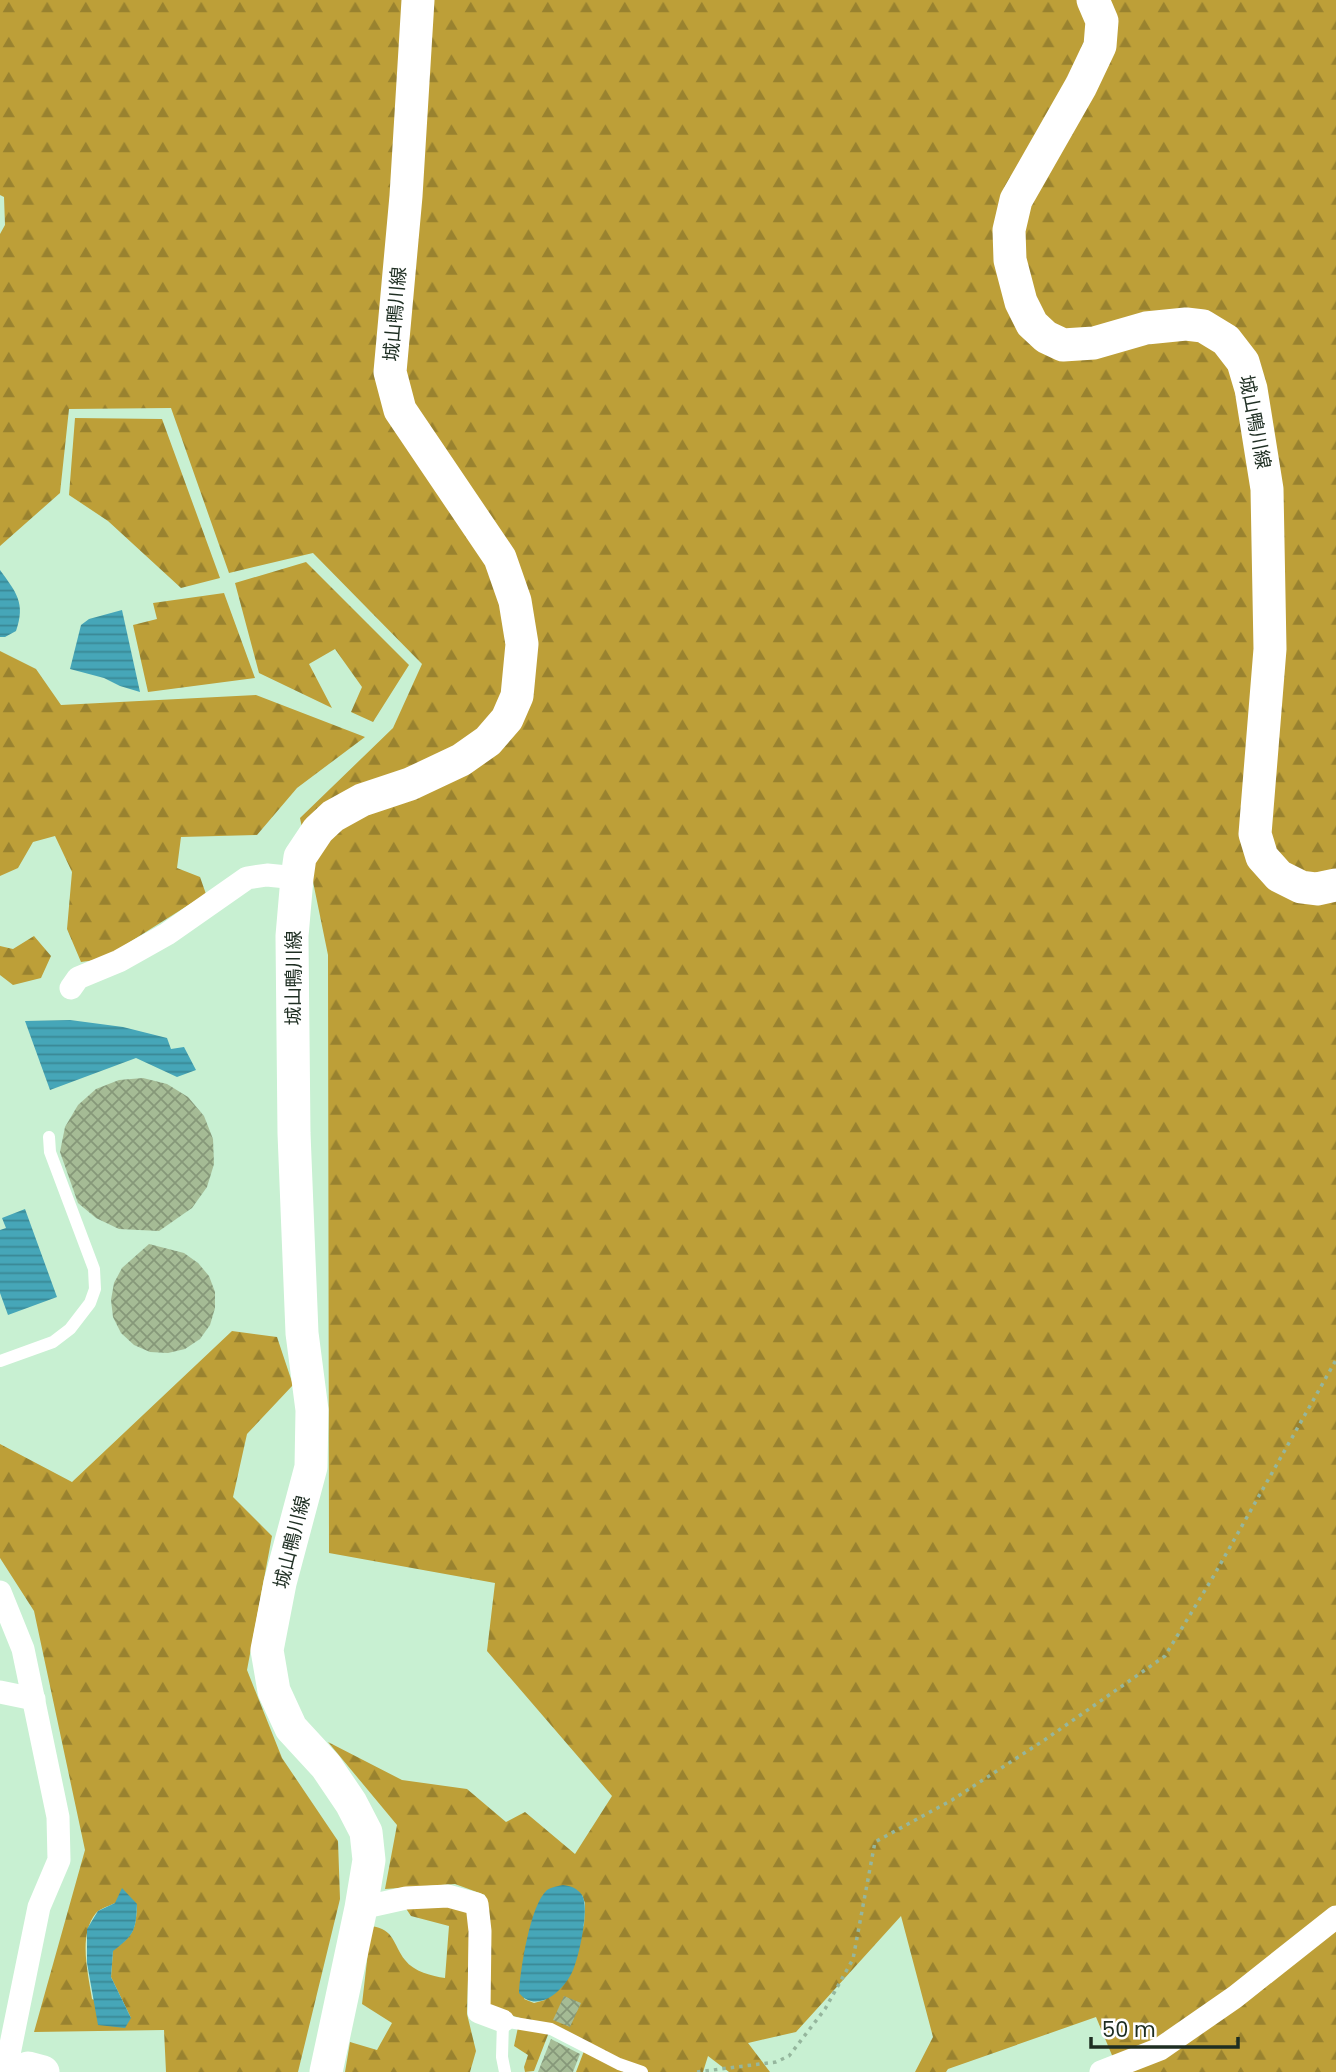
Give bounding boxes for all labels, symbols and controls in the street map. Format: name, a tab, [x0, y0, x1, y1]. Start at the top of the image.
street label: 城山鴨川線	[377, 265, 413, 363]
street label: 城山鴨川線	[1233, 373, 1277, 471]
street label: 城山鴨川線	[280, 930, 307, 1026]
street label: 城山鴨川線	[267, 1493, 317, 1591]
scale bar	[1091, 2006, 1238, 2050]
text: 50 m	[1102, 2015, 1156, 2044]

